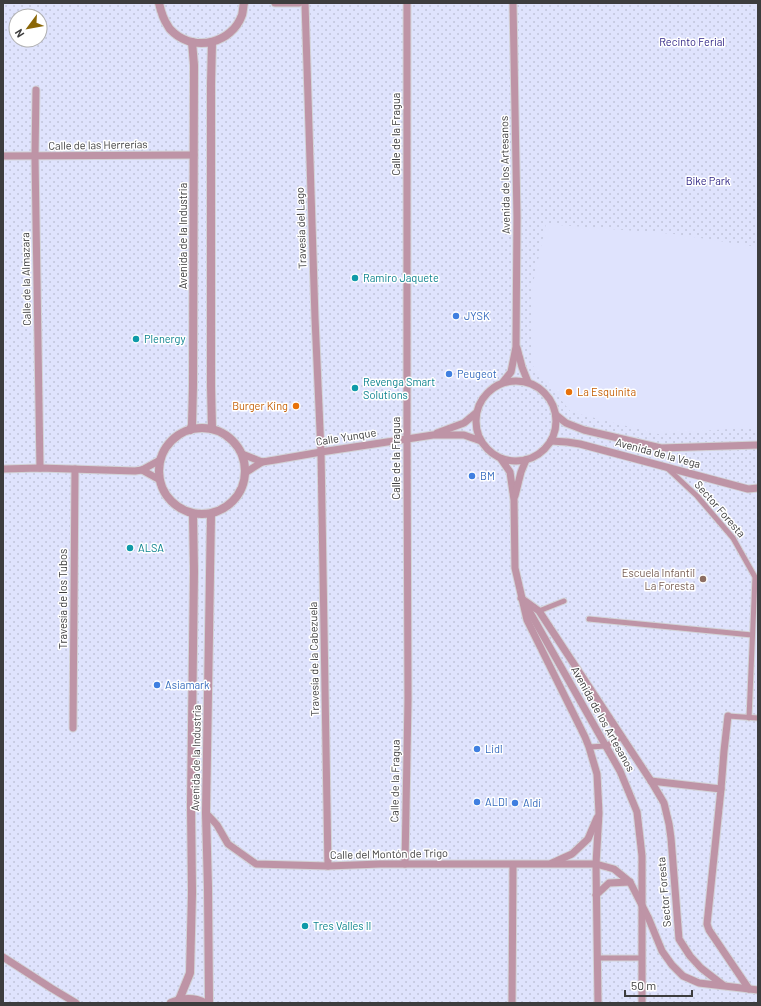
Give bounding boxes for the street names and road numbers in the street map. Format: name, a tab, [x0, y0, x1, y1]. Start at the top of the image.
street label: Calle de la Fragua	[389, 93, 402, 175]
street label: Avenida de los Artesanos	[497, 116, 512, 234]
street label: Calle de las Herrerías	[48, 137, 148, 152]
street label: Avenida de la Industria	[176, 183, 189, 289]
street label: Travesía del Lago	[293, 187, 308, 269]
street label: Calle de la Almazara	[18, 232, 33, 326]
street label: Calle de la Fragua	[389, 417, 402, 499]
street label: Calle Yunque	[315, 425, 377, 448]
street label: Avenida de la Vega	[614, 435, 702, 470]
street label: Sector Foresta	[692, 478, 748, 540]
street label: Travesía de los Tubos	[56, 549, 69, 649]
street label: Travesía de la Cabezuela	[306, 602, 321, 716]
street label: Avenida de los Artesanos	[569, 664, 638, 774]
street label: Avenida de la Industria	[188, 705, 203, 811]
street label: Calle de la Fragua	[387, 739, 402, 823]
street label: Calle del Montón de Trigo	[330, 846, 448, 861]
street label: Sector Foresta	[654, 856, 673, 928]

